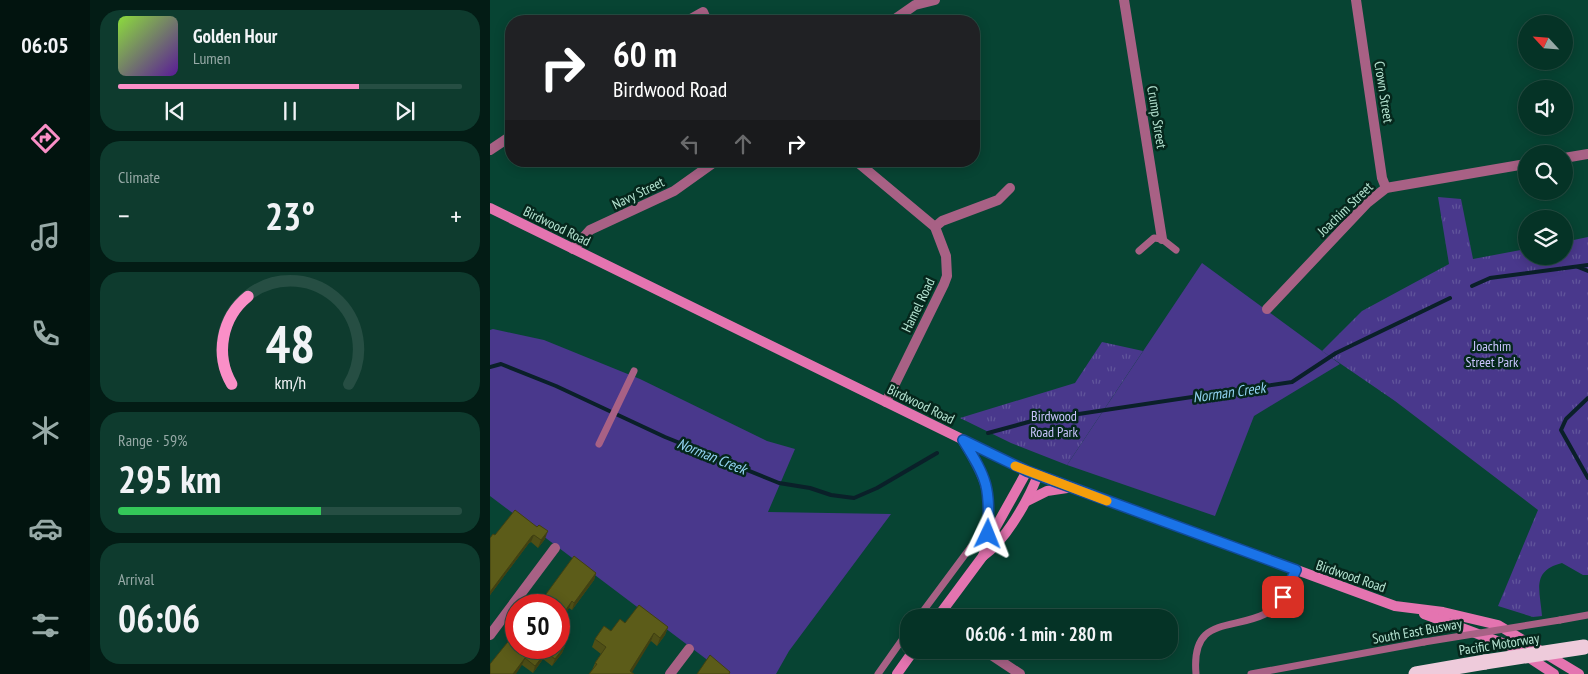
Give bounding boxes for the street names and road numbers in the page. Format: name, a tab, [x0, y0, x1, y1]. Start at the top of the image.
street label: Crown Street	[1370, 60, 1398, 124]
street label: Crump Street	[1143, 84, 1171, 150]
street label: Navy Street	[609, 173, 667, 213]
street label: Joachim Street	[1313, 178, 1377, 241]
street label: Birdwood Road	[520, 202, 594, 250]
street label: Hamel Road	[897, 275, 939, 335]
street label: Birdwood Road	[884, 380, 958, 428]
street label: Birdwood Road	[1314, 556, 1388, 596]
street label: South East Busway	[1371, 614, 1464, 648]
street label: Pacific Motorway	[1458, 629, 1541, 659]

